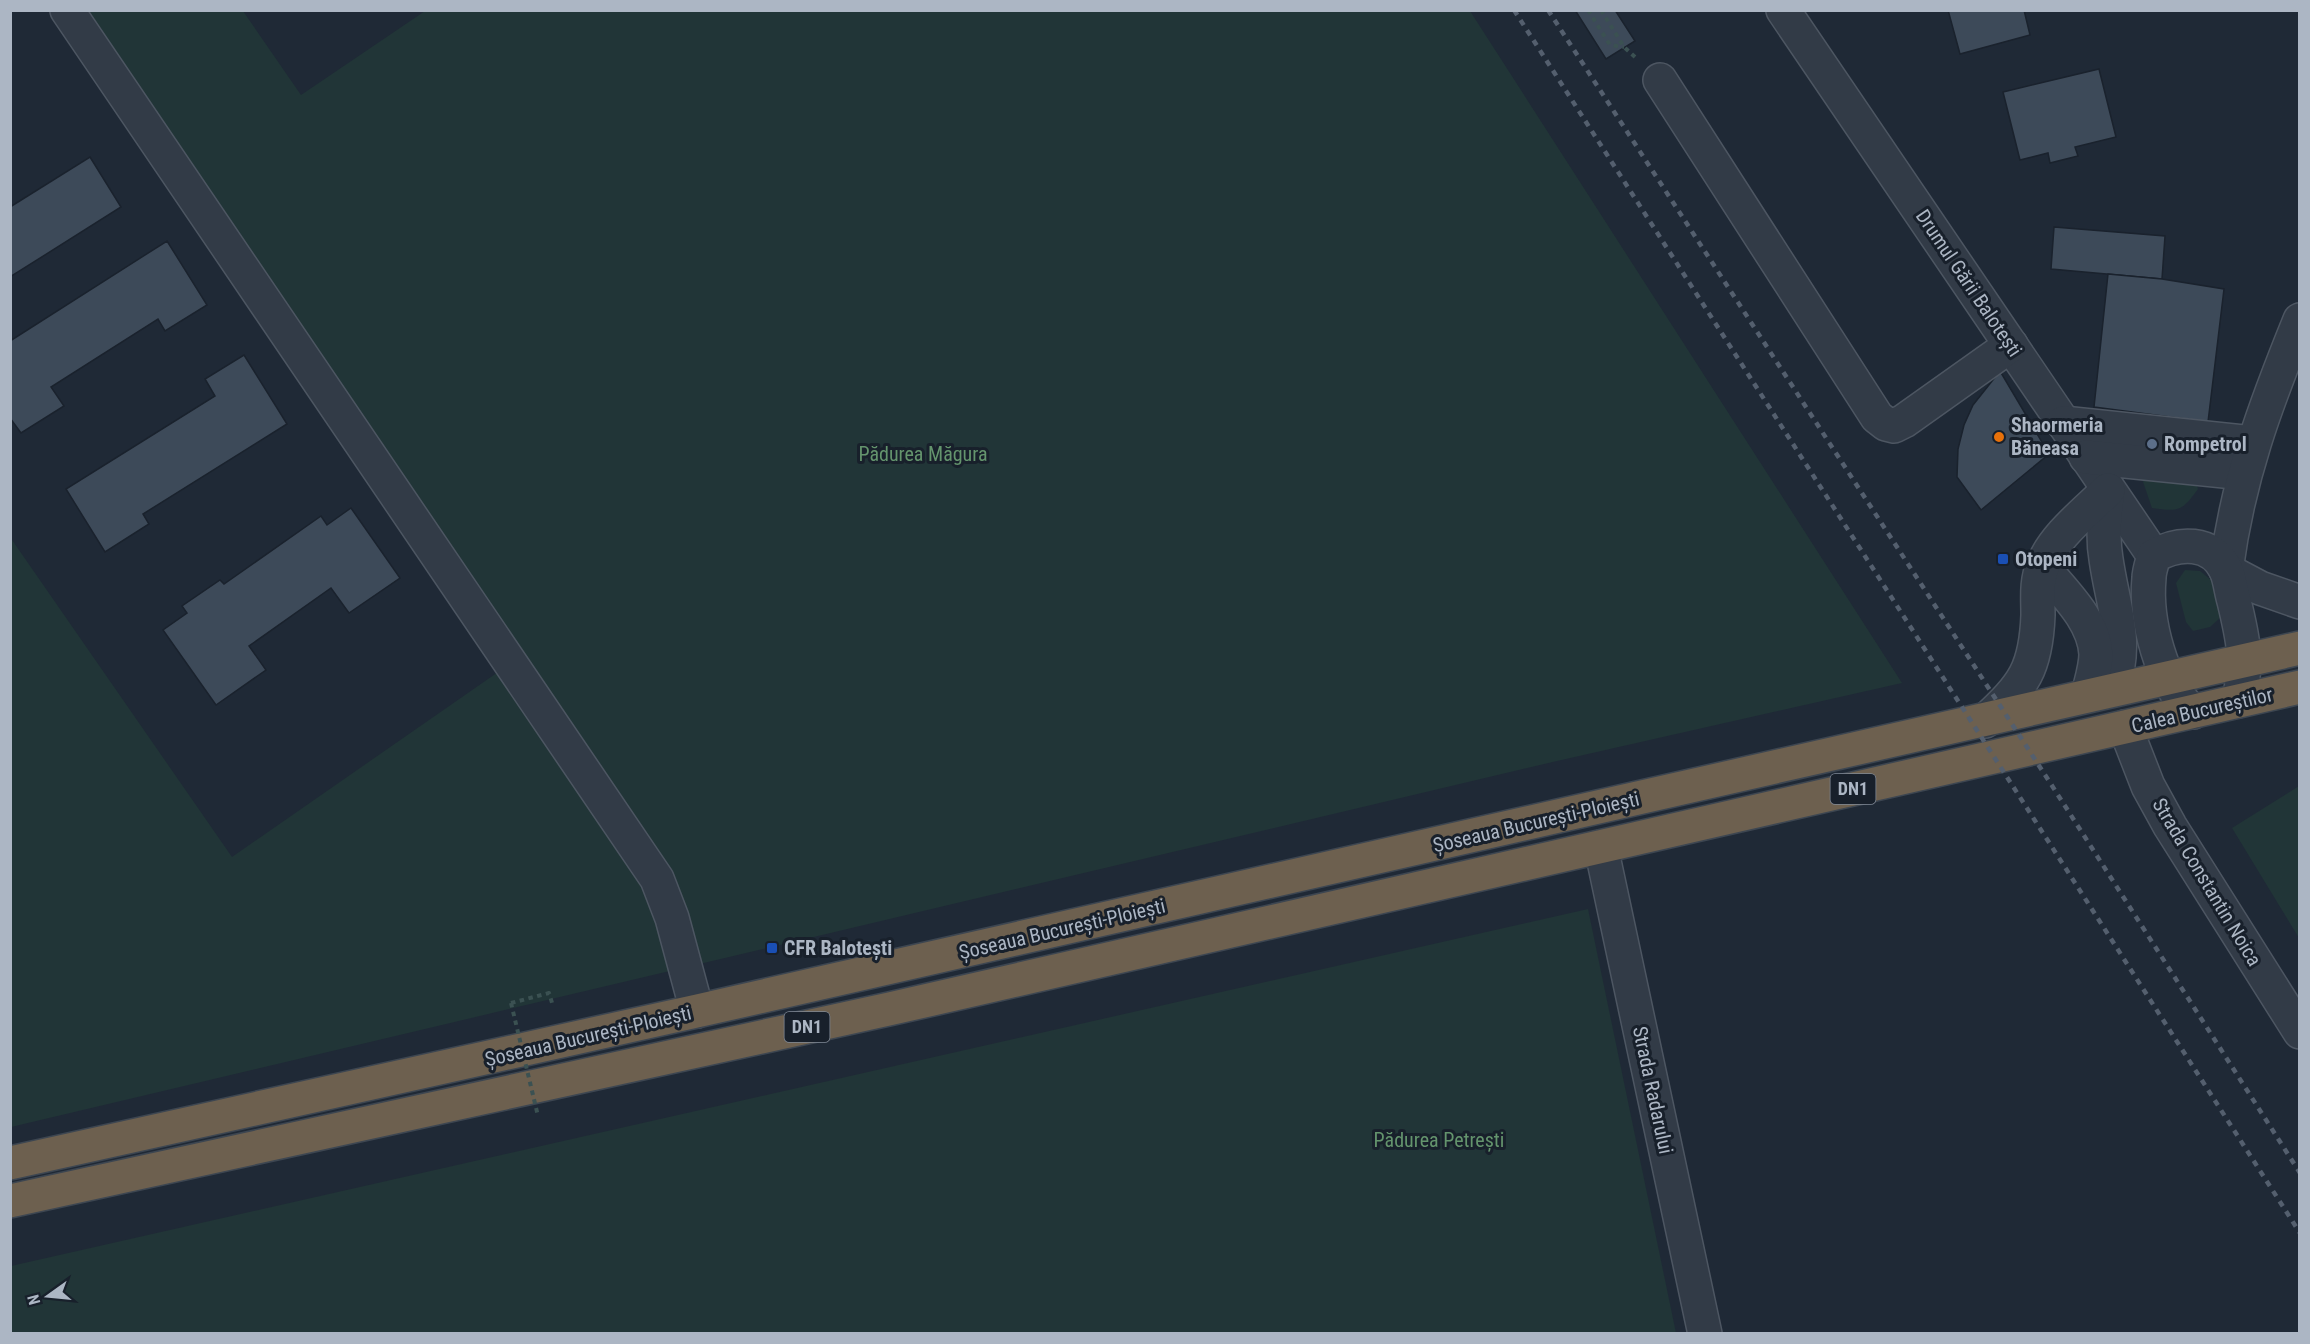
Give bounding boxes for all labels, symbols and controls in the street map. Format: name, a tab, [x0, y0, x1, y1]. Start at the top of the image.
street label: Drumul Gării Balotești	[1911, 205, 2027, 361]
place label: Shaormeria Băneasa	[2011, 413, 2103, 460]
marker: Shaormeria Băneasa	[1992, 430, 2006, 444]
place label: Rompetrol	[2164, 432, 2247, 456]
marker: Rompetrol	[2145, 437, 2159, 451]
park label: Pădurea Măgura	[858, 442, 988, 466]
place label: Otopeni	[2015, 547, 2077, 571]
marker: Otopeni	[1996, 552, 2010, 566]
street label: Calea Bucureștilor	[2129, 682, 2275, 738]
road number: DN1	[1830, 774, 1876, 804]
street label: Șoseaua București-Ploiești	[1431, 787, 1641, 857]
street label: Strada Constantin Noica	[2147, 794, 2267, 970]
street label: Șoseaua București-Ploiești	[957, 894, 1167, 964]
place label: CFR Balotești	[784, 936, 892, 961]
marker: CFR Balotești	[765, 941, 779, 955]
street label: Șoseaua București-Ploiești	[483, 1001, 693, 1071]
road number: DN1	[784, 1012, 830, 1042]
street label: Strada Radarului	[1628, 1024, 1678, 1156]
park label: Pădurea Petrești	[1374, 1128, 1504, 1152]
north arrow	[18, 1266, 78, 1326]
text: N	[24, 1293, 44, 1307]

